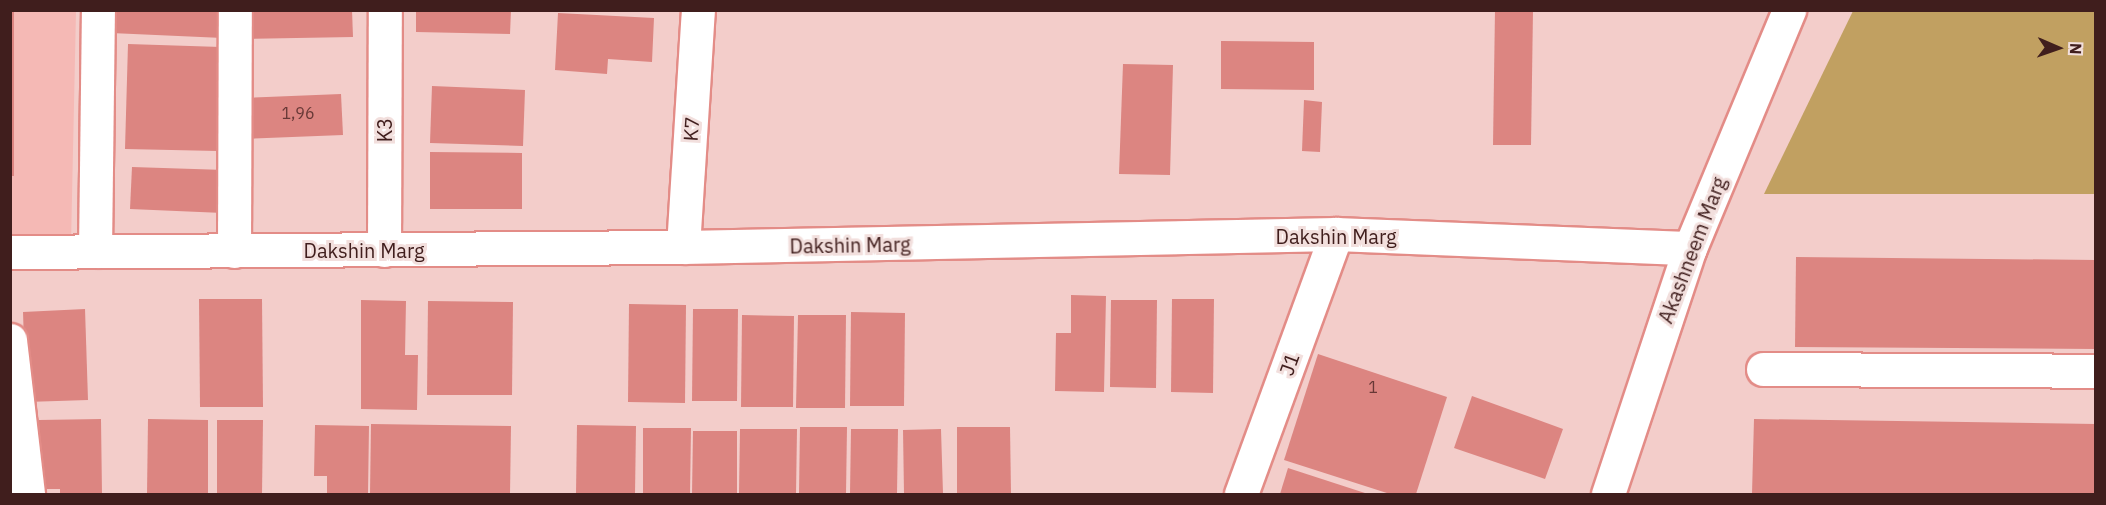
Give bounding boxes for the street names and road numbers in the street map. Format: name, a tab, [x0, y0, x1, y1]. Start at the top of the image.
street label: K7	[678, 116, 704, 142]
street label: K3	[372, 118, 396, 142]
street label: Akashneem Marg	[1653, 173, 1731, 327]
street label: Dakshin Marg	[1276, 224, 1396, 248]
street label: Dakshin Marg	[789, 232, 911, 258]
street label: Dakshin Marg	[304, 238, 424, 262]
street label: J1	[1274, 349, 1304, 379]

